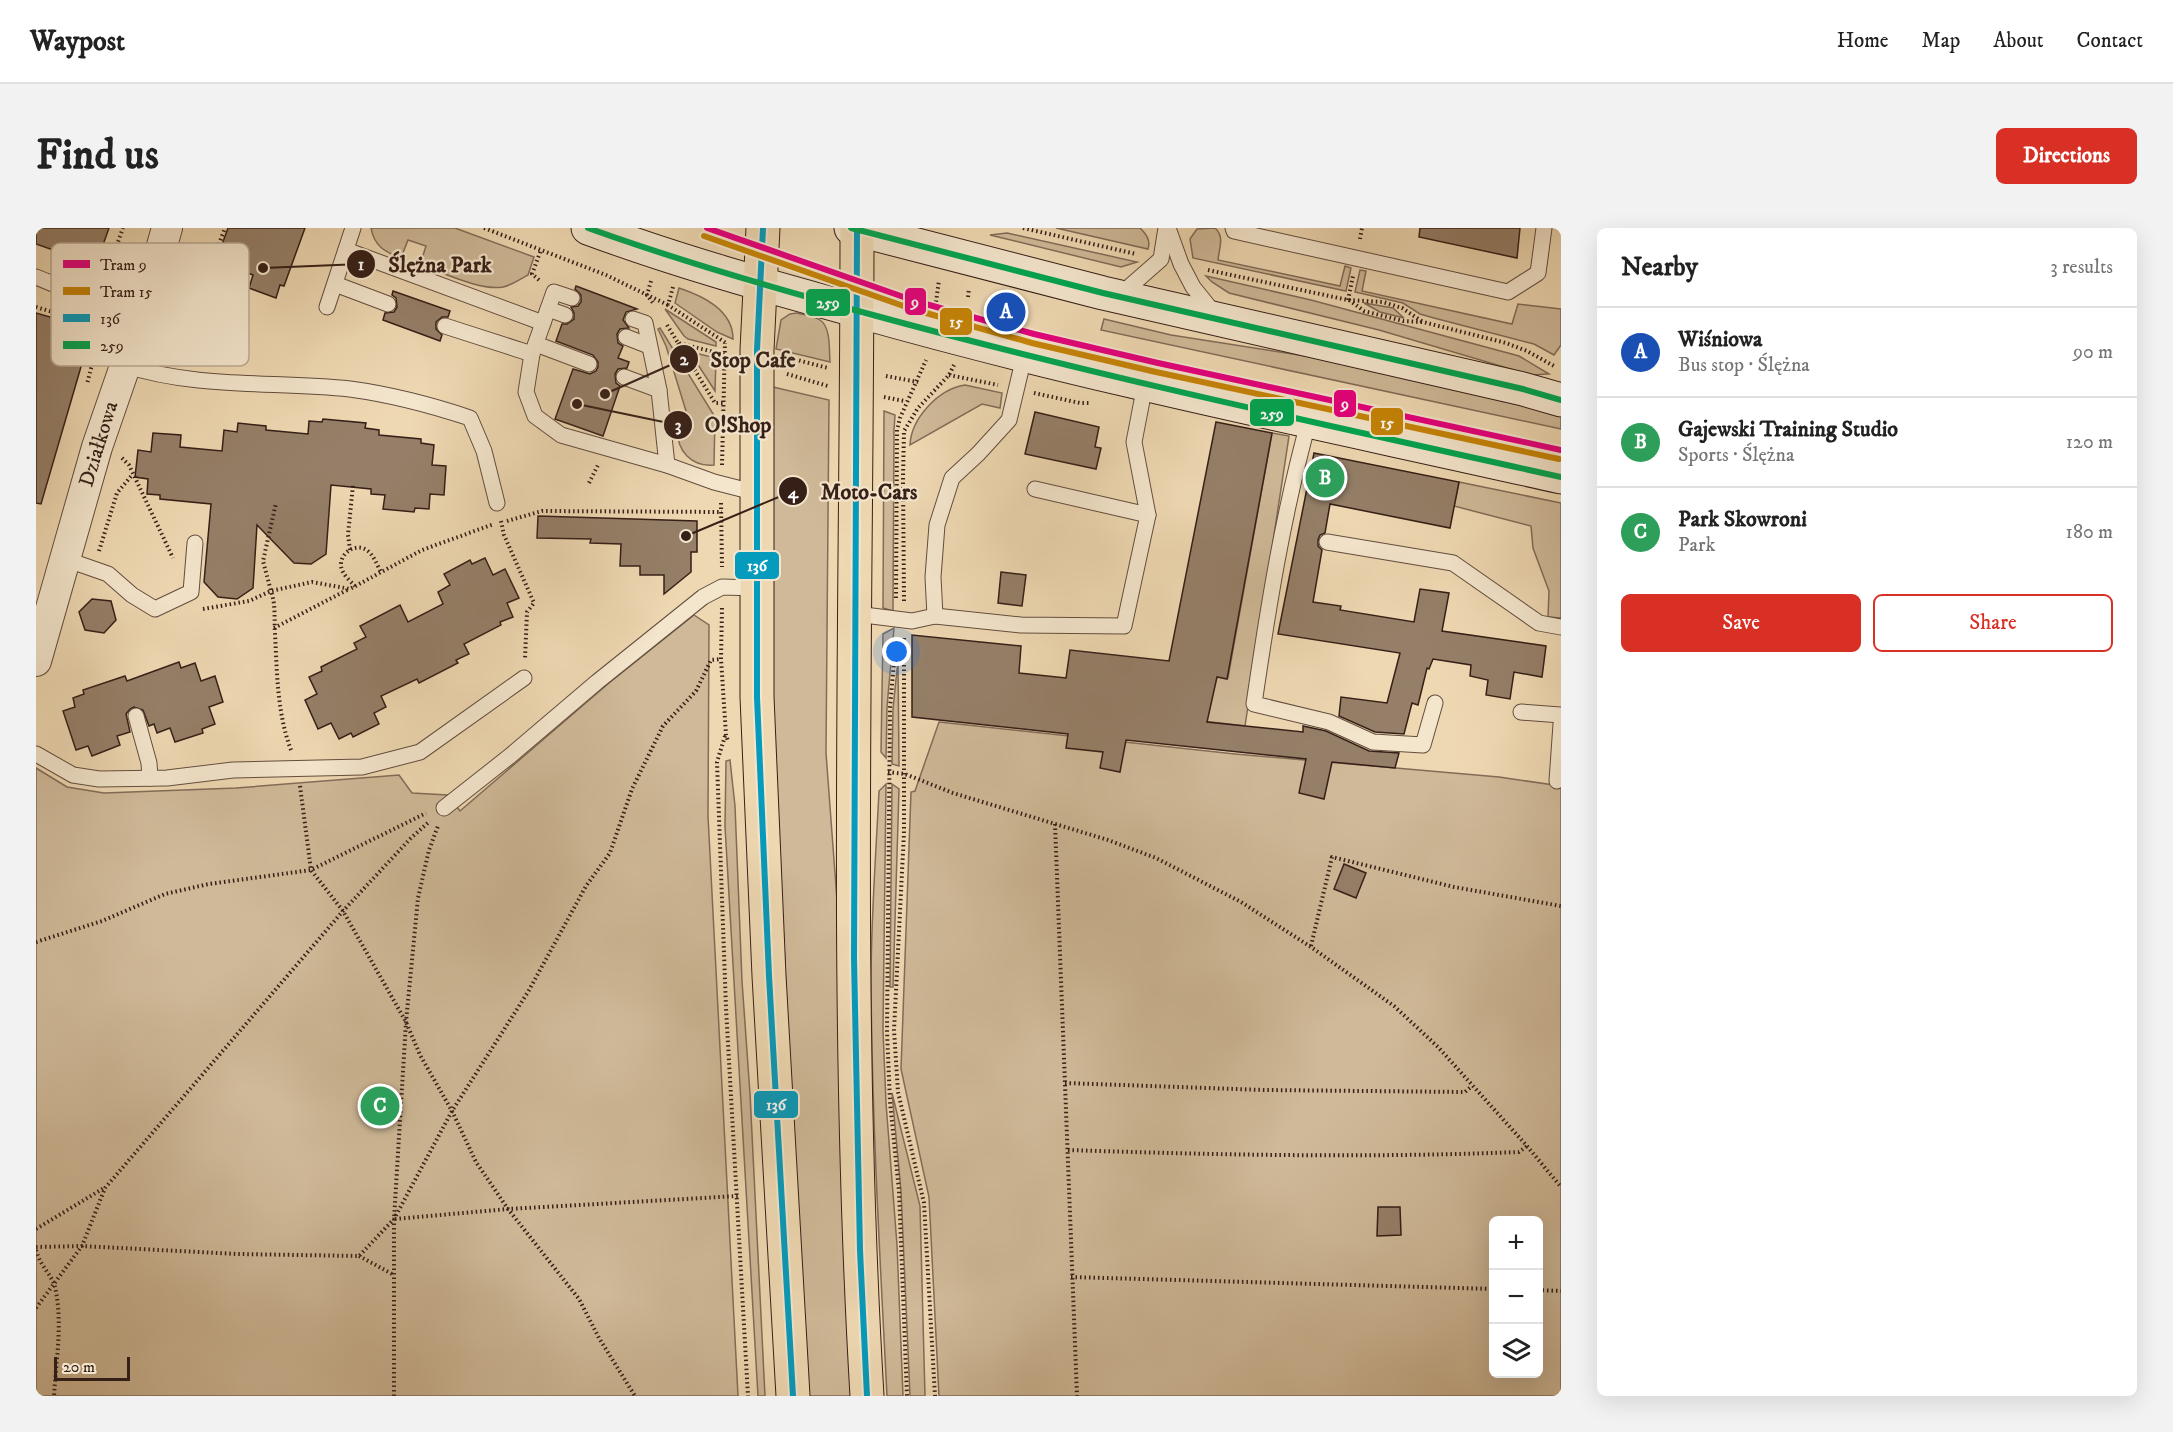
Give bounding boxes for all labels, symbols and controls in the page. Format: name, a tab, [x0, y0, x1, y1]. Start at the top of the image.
text: Waypost	[30, 24, 125, 59]
text: Home	[1837, 28, 1889, 54]
text: Map	[1922, 28, 1960, 54]
text: About	[1993, 28, 2044, 54]
text: Contact	[2077, 28, 2143, 54]
button: Directions	[1996, 128, 2137, 184]
text: Find us	[36, 130, 159, 182]
legend	[51, 243, 249, 366]
callout: Ślężna Park	[346, 244, 504, 284]
text: Ślężna Park	[388, 251, 493, 279]
text: Nearby	[1621, 251, 1698, 284]
text: 1	[358, 254, 365, 276]
text: Tram 9	[100, 255, 147, 275]
text: 3 results	[2050, 255, 2113, 280]
text: Tram 15	[100, 282, 152, 302]
line badge: 9	[904, 287, 927, 316]
line badge: 259	[805, 288, 851, 317]
pin: A	[986, 290, 1026, 334]
text: 9	[910, 292, 919, 312]
text: 259	[816, 293, 840, 313]
line badge: 15	[939, 307, 973, 336]
text: 136	[100, 309, 121, 329]
text: 15	[949, 312, 963, 332]
text: Wiśniowa	[1678, 326, 1762, 353]
text: 259	[100, 336, 124, 356]
callout: Stop Cafe	[669, 339, 808, 379]
text: A	[1634, 340, 1647, 365]
text: 90 m	[2073, 340, 2113, 365]
text: Stop Cafe	[710, 347, 796, 374]
text: 2	[680, 349, 690, 371]
text: Bus stop · Ślężna	[1678, 353, 1810, 378]
line badge: 9	[1333, 389, 1357, 418]
text: 9	[1340, 394, 1349, 414]
street label: Działkowa	[74, 398, 124, 490]
line badge: 259	[1249, 398, 1295, 427]
text: 259	[1260, 404, 1284, 424]
callout: O!Shop	[663, 405, 784, 445]
line badge: 15	[1370, 407, 1404, 436]
text: O!Shop	[705, 412, 771, 439]
text: 15	[1380, 413, 1394, 433]
text: 3	[675, 415, 682, 437]
text: Gajewski Training Studio	[1678, 416, 1898, 443]
text: B	[1634, 430, 1647, 455]
text: 120 m	[2066, 430, 2113, 455]
text: Sports · Ślężna	[1678, 443, 1794, 468]
pin: B	[1306, 456, 1344, 500]
callout: Moto-Cars	[778, 471, 929, 511]
text: Moto-Cars	[821, 479, 918, 506]
text: 4	[787, 482, 799, 504]
text: Park Skowroni	[1678, 506, 1807, 533]
text: C	[1634, 520, 1647, 545]
text: 180 m	[2066, 520, 2113, 545]
text: Park	[1678, 533, 1715, 558]
line badge: 136	[734, 551, 780, 580]
text: 136	[747, 556, 769, 576]
button: Save	[1621, 594, 1861, 652]
button: Share	[1873, 594, 2113, 652]
your location	[882, 637, 911, 666]
pin: C	[360, 1084, 400, 1128]
line badge: 136	[753, 1090, 799, 1119]
text: 136	[766, 1095, 788, 1115]
map controls	[1489, 1216, 1543, 1378]
button: +	[1489, 1216, 1543, 1270]
button: −	[1489, 1270, 1543, 1324]
button: layers	[1489, 1324, 1543, 1378]
scale bar	[54, 1354, 130, 1382]
text: 20 m	[63, 1357, 95, 1377]

